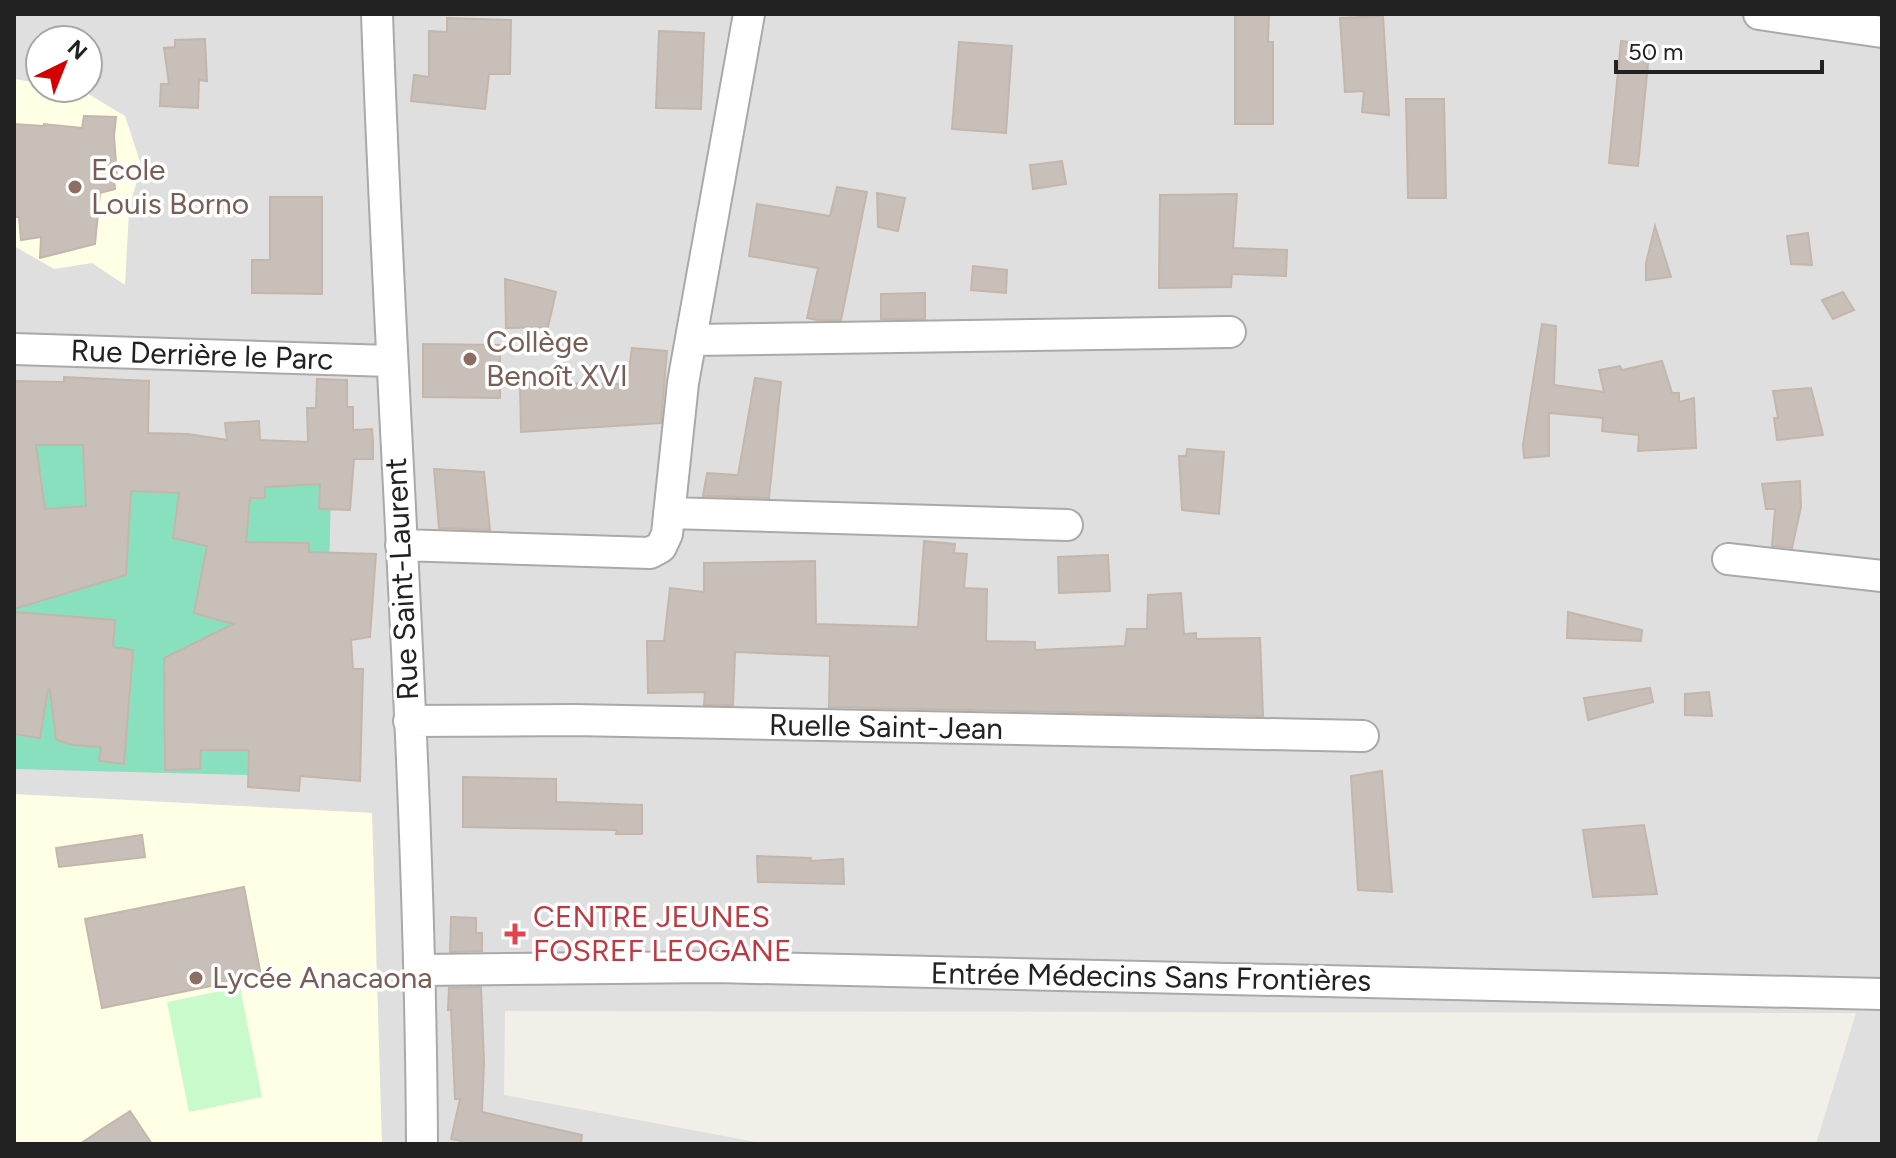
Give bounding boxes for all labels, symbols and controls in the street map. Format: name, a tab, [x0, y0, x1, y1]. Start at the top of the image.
north arrow	[24, 24, 104, 104]
scale bar	[1616, 24, 1822, 74]
text: N	[62, 34, 93, 65]
text: 50 m	[1628, 37, 1684, 66]
place label: Ecole Louis Borno	[91, 151, 249, 222]
marker: Ecole Louis Borno	[66, 178, 84, 196]
place label: Collège Benoît XVI	[486, 323, 628, 394]
street label: Rue Derrière le Parc	[70, 331, 334, 378]
marker: Collège Benoît XVI	[461, 350, 479, 368]
street label: Rue Saint-Laurent	[377, 457, 426, 701]
street label: Ruelle Saint-Jean	[769, 706, 1003, 747]
place label: CENTRE JEUNES FOSREF LEOGANE	[533, 898, 792, 969]
marker: CENTRE JEUNES FOSREF LEOGANE	[504, 923, 526, 945]
street label: Entrée Médecins Sans Frontières	[930, 954, 1372, 999]
place label: Lycée Anacaona	[212, 959, 433, 996]
marker: Lycée Anacaona	[187, 969, 205, 987]

